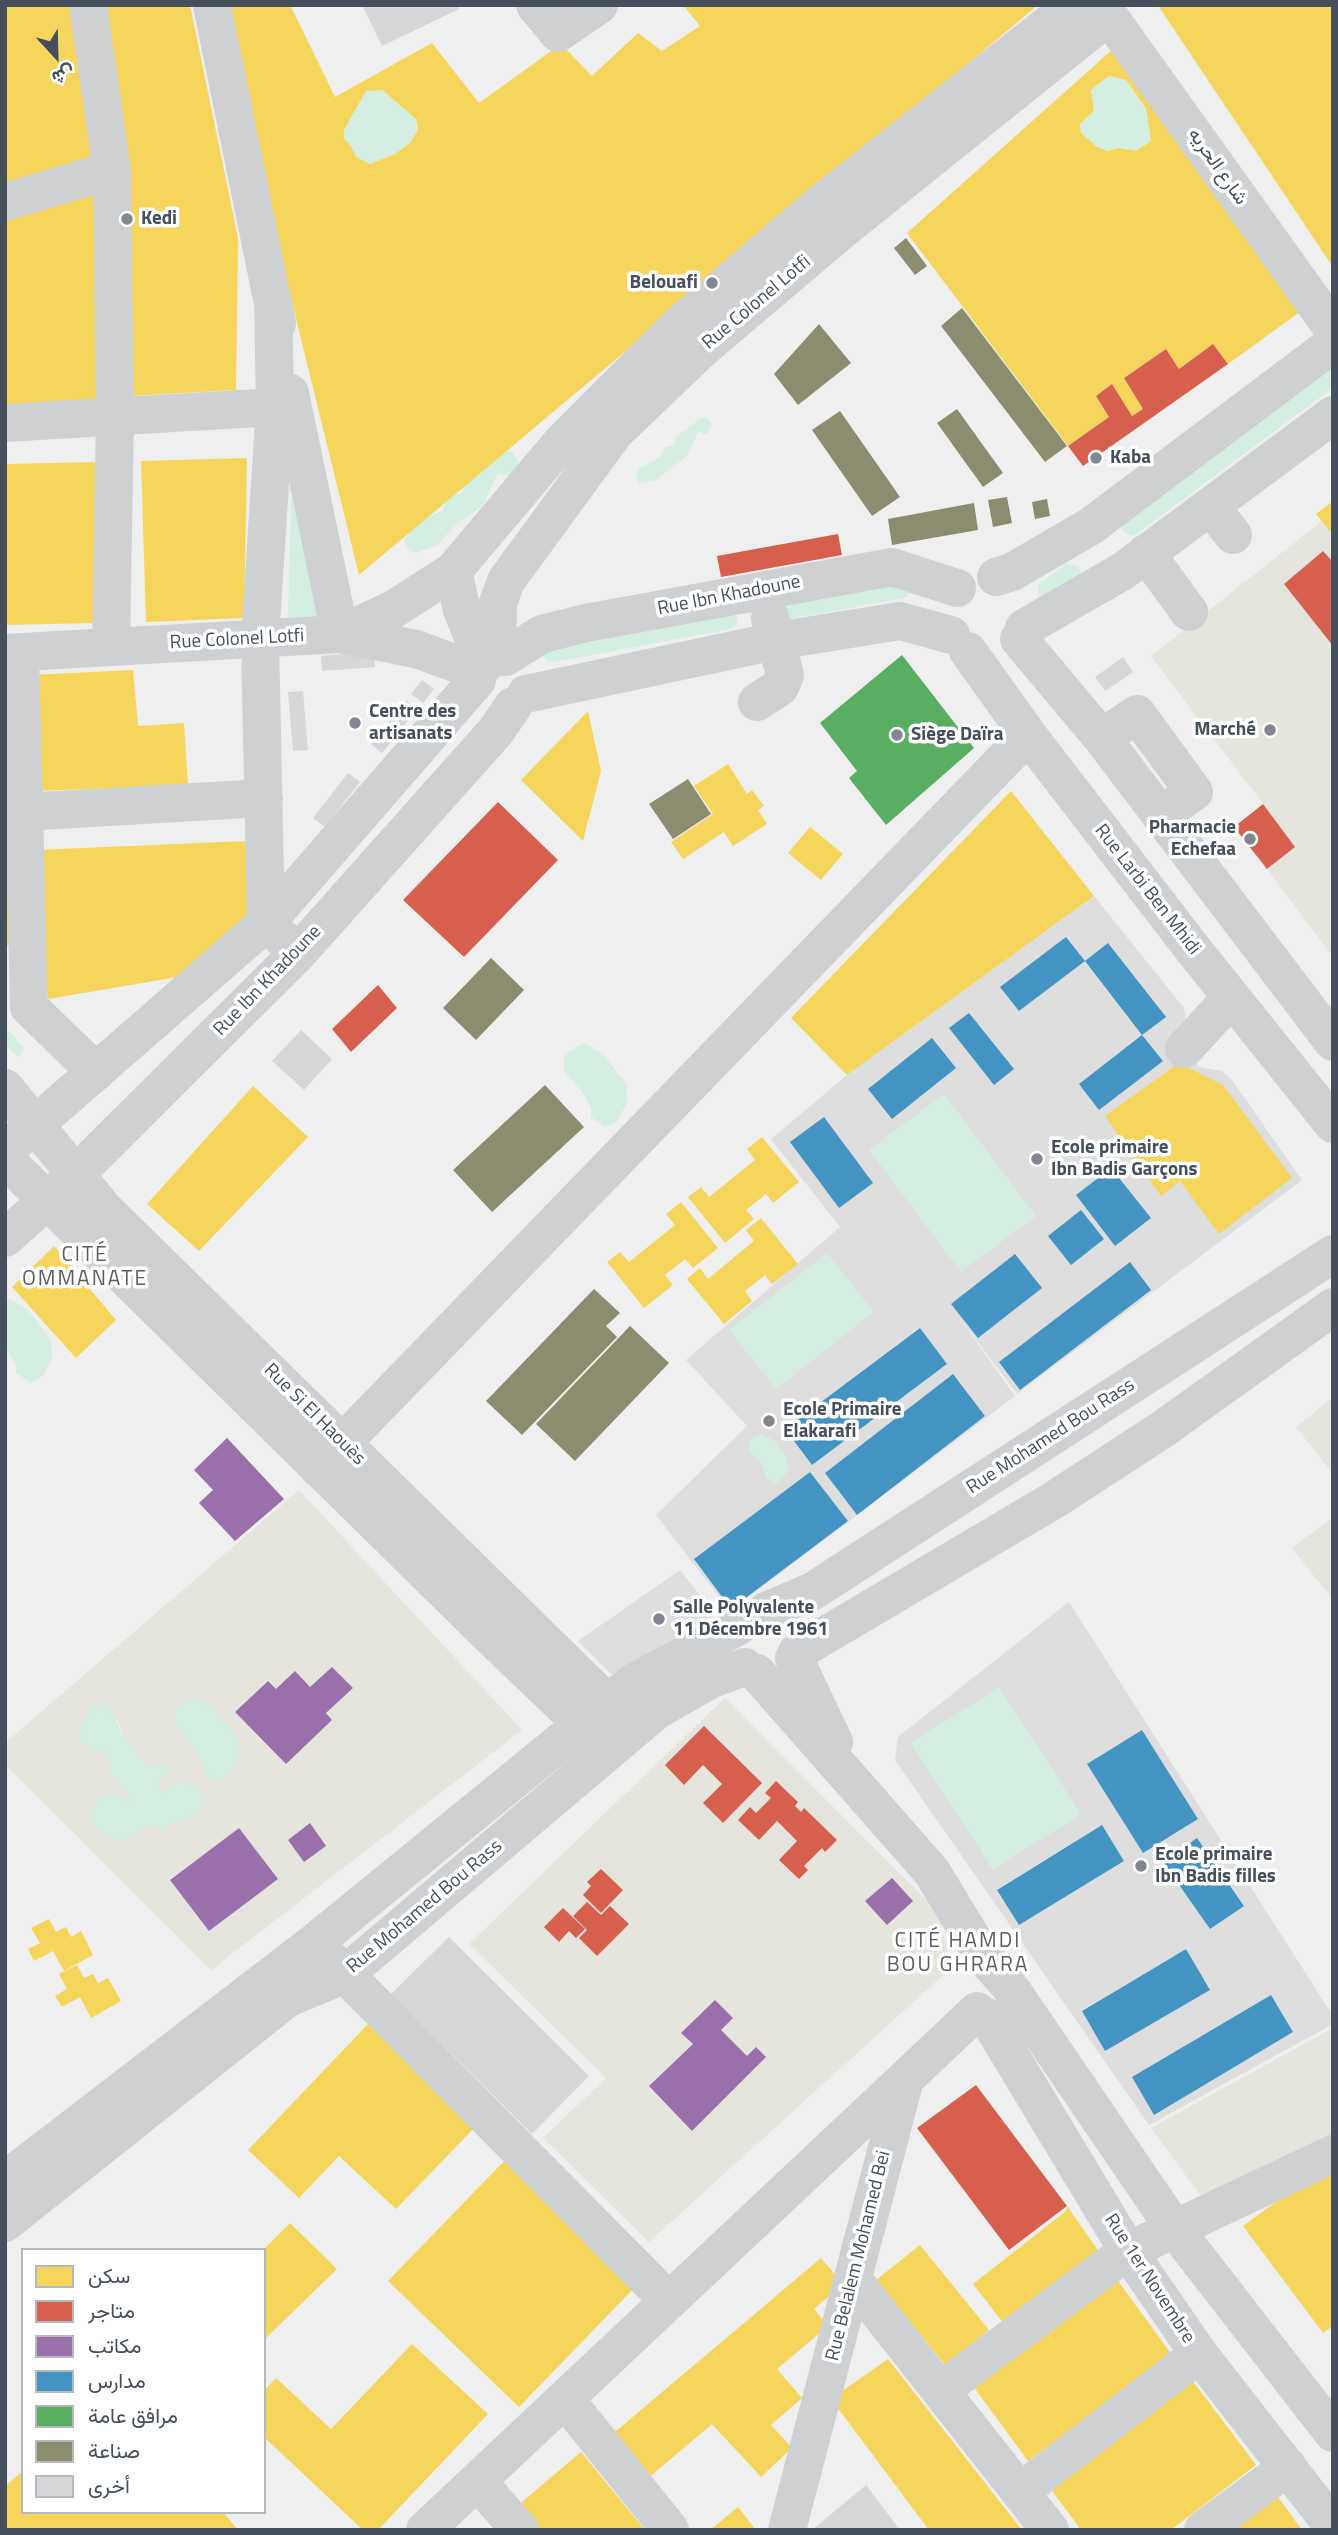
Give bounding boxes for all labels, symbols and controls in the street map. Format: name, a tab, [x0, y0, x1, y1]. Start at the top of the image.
north arrow	[21, 21, 91, 91]
text: ش	[48, 58, 80, 94]
street label: شارع الحريه	[1182, 124, 1252, 210]
place label: Kedi	[141, 208, 177, 230]
marker: Kedi	[119, 211, 135, 227]
street label: Rue Colonel Lotfi	[698, 251, 816, 355]
place label: Belouafi	[630, 272, 698, 294]
marker: Belouafi	[704, 275, 720, 291]
place label: Kaba	[1110, 447, 1151, 469]
marker: Kaba	[1088, 450, 1104, 466]
street label: Rue Ibn Khadoune	[656, 571, 802, 621]
street label: Rue Colonel Lotfi	[169, 625, 305, 655]
place label: Centre des artisanats	[369, 701, 456, 745]
marker: Centre des artisanats	[347, 715, 363, 731]
place label: Marché	[1194, 719, 1256, 741]
marker: Marché	[1262, 722, 1278, 738]
place label: Siège Daïra	[911, 724, 1003, 746]
marker: Siège Daïra	[889, 727, 905, 743]
place label: Pharmacie Echefaa	[1149, 817, 1236, 861]
street label: Rue Larbi Ben Mhidi	[1089, 820, 1205, 960]
marker: Pharmacie Echefaa	[1242, 831, 1258, 847]
street label: Rue Ibn Khadoune	[209, 921, 327, 1041]
place label: Ecole primaire Ibn Badis Garçons	[1051, 1137, 1198, 1181]
marker: Ecole primaire Ibn Badis Garçons	[1029, 1151, 1045, 1167]
district label: CITÉ OMMANATE	[23, 1243, 147, 1293]
street label: Rue Si El Haouès	[259, 1360, 369, 1470]
street label: Rue Mohamed Bou Rass	[963, 1374, 1139, 1500]
place label: Ecole Primaire Elakarafi	[783, 1399, 901, 1443]
marker: Ecole Primaire Elakarafi	[761, 1413, 777, 1429]
place label: Salle Polyvalente 11 Décembre 1961	[673, 1597, 828, 1641]
marker: Salle Polyvalente 11 Décembre 1961	[651, 1611, 667, 1627]
street label: Rue Mohamed Bou Rass	[343, 1835, 507, 1979]
place label: Ecole primaire Ibn Badis filles	[1155, 1844, 1276, 1888]
marker: Ecole primaire Ibn Badis filles	[1133, 1858, 1149, 1874]
district label: CITÉ HAMDI BOU GHRARA	[888, 1929, 1028, 1979]
street label: Rue Belalem Mohamed Bei	[822, 2149, 896, 2363]
street label: Rue 1er Novembre	[1099, 2210, 1199, 2348]
legend	[21, 2248, 266, 2514]
text: سكن	[88, 2259, 130, 2291]
text: متاجر	[88, 2294, 135, 2326]
text: مكاتب	[88, 2329, 141, 2361]
text: مدارس	[88, 2364, 146, 2396]
text: مرافق عامة	[88, 2399, 178, 2431]
text: صناعة	[88, 2434, 140, 2466]
text: أخرى	[88, 2469, 130, 2501]

